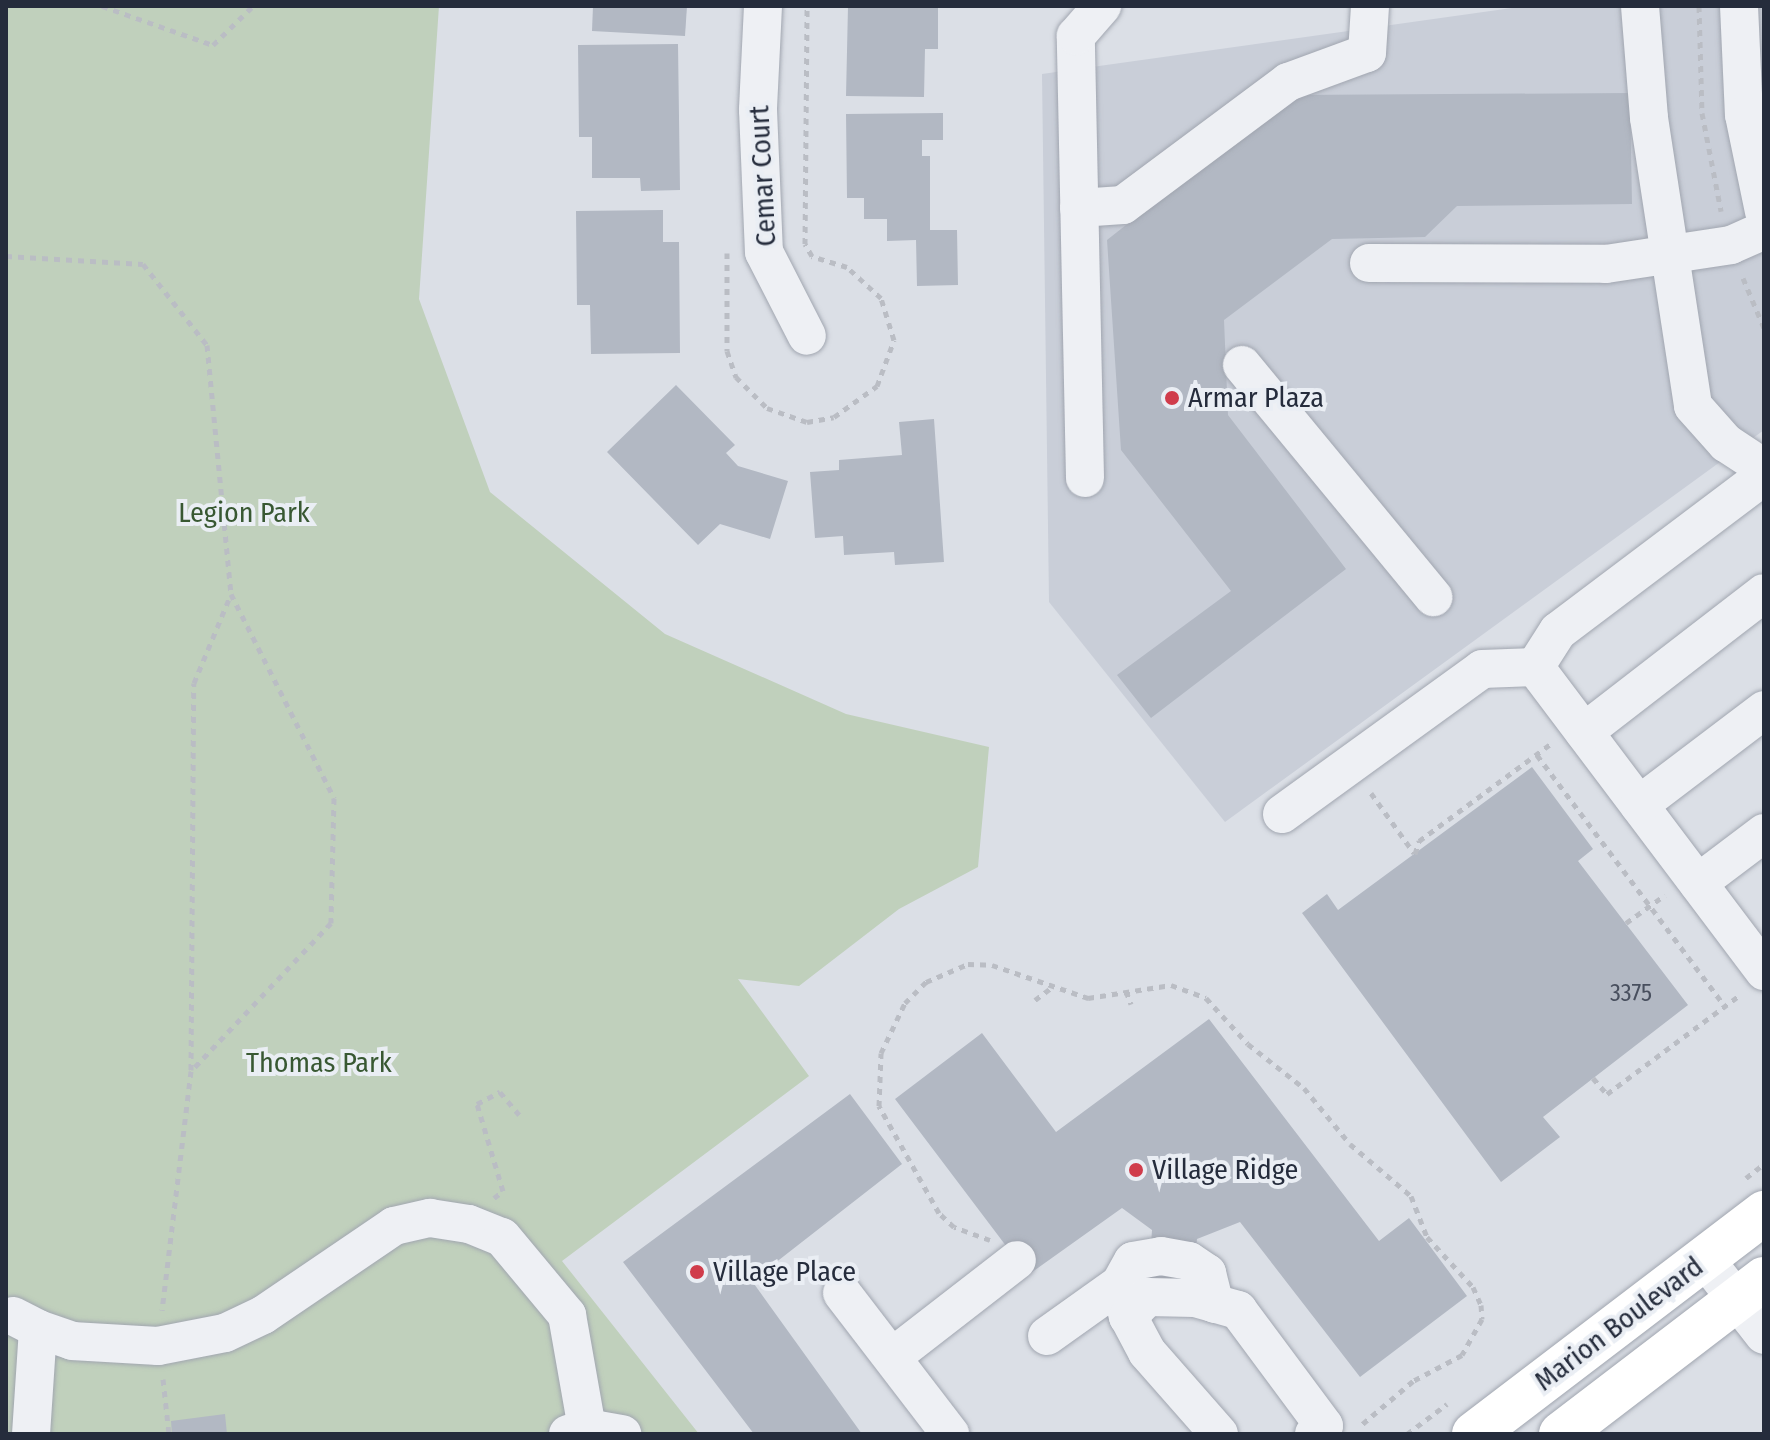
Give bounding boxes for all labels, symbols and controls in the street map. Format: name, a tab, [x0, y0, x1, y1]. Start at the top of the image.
street label: Cemar Court	[743, 105, 783, 247]
place label: Armar Plaza	[1188, 381, 1324, 415]
marker: Armar Plaza	[1163, 389, 1181, 407]
park label: Legion Park	[178, 496, 310, 530]
house number: 3375	[1610, 980, 1652, 1008]
park label: Thomas Park	[246, 1046, 392, 1080]
place label: Village Ridge	[1152, 1153, 1298, 1187]
marker: Village Ridge	[1127, 1161, 1145, 1179]
street label: Marion Boulevard	[1528, 1250, 1710, 1398]
place label: Village Place	[713, 1255, 856, 1289]
marker: Village Place	[688, 1263, 706, 1281]

